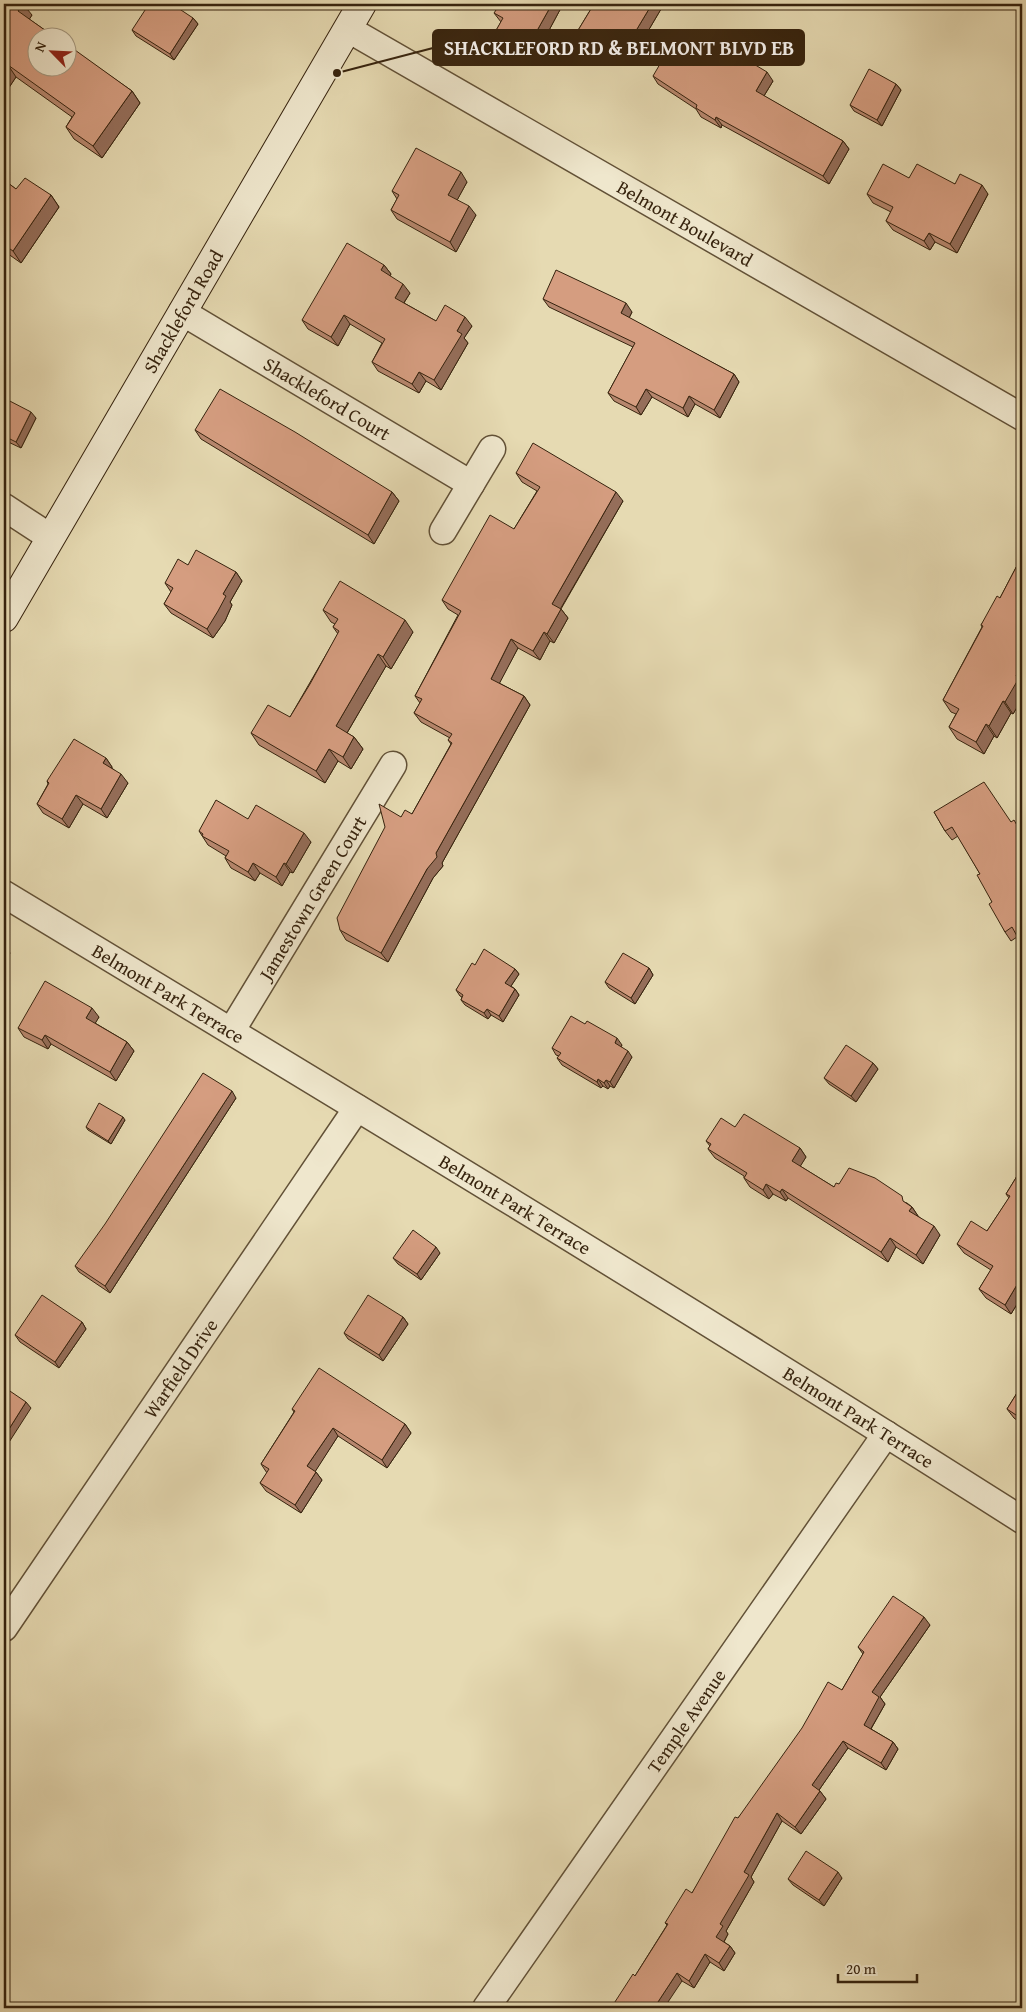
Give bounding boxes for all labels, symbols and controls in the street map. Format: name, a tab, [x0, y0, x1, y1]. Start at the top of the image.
north arrow	[28, 28, 78, 78]
callout: SHACKLEFORD RD & BELMONT BLVD EB	[433, 30, 804, 65]
text: SHACKLEFORD RD & BELMONT BLVD EB	[444, 33, 794, 62]
text: N	[29, 38, 51, 55]
street label: Belmont Boulevard	[612, 173, 759, 274]
street label: Shackleford Road	[136, 244, 230, 378]
street label: Shackleford Court	[258, 350, 396, 447]
street label: Jamestown Green Court	[251, 810, 373, 987]
street label: Belmont Park Terrace	[87, 936, 250, 1050]
street label: Belmont Park Terrace	[434, 1147, 597, 1262]
street label: Warfield Drive	[136, 1313, 224, 1424]
street label: Belmont Park Terrace	[778, 1359, 940, 1475]
street label: Temple Avenue	[640, 1663, 732, 1779]
scale bar	[838, 1952, 917, 1984]
text: 20 m	[846, 1958, 877, 1979]

